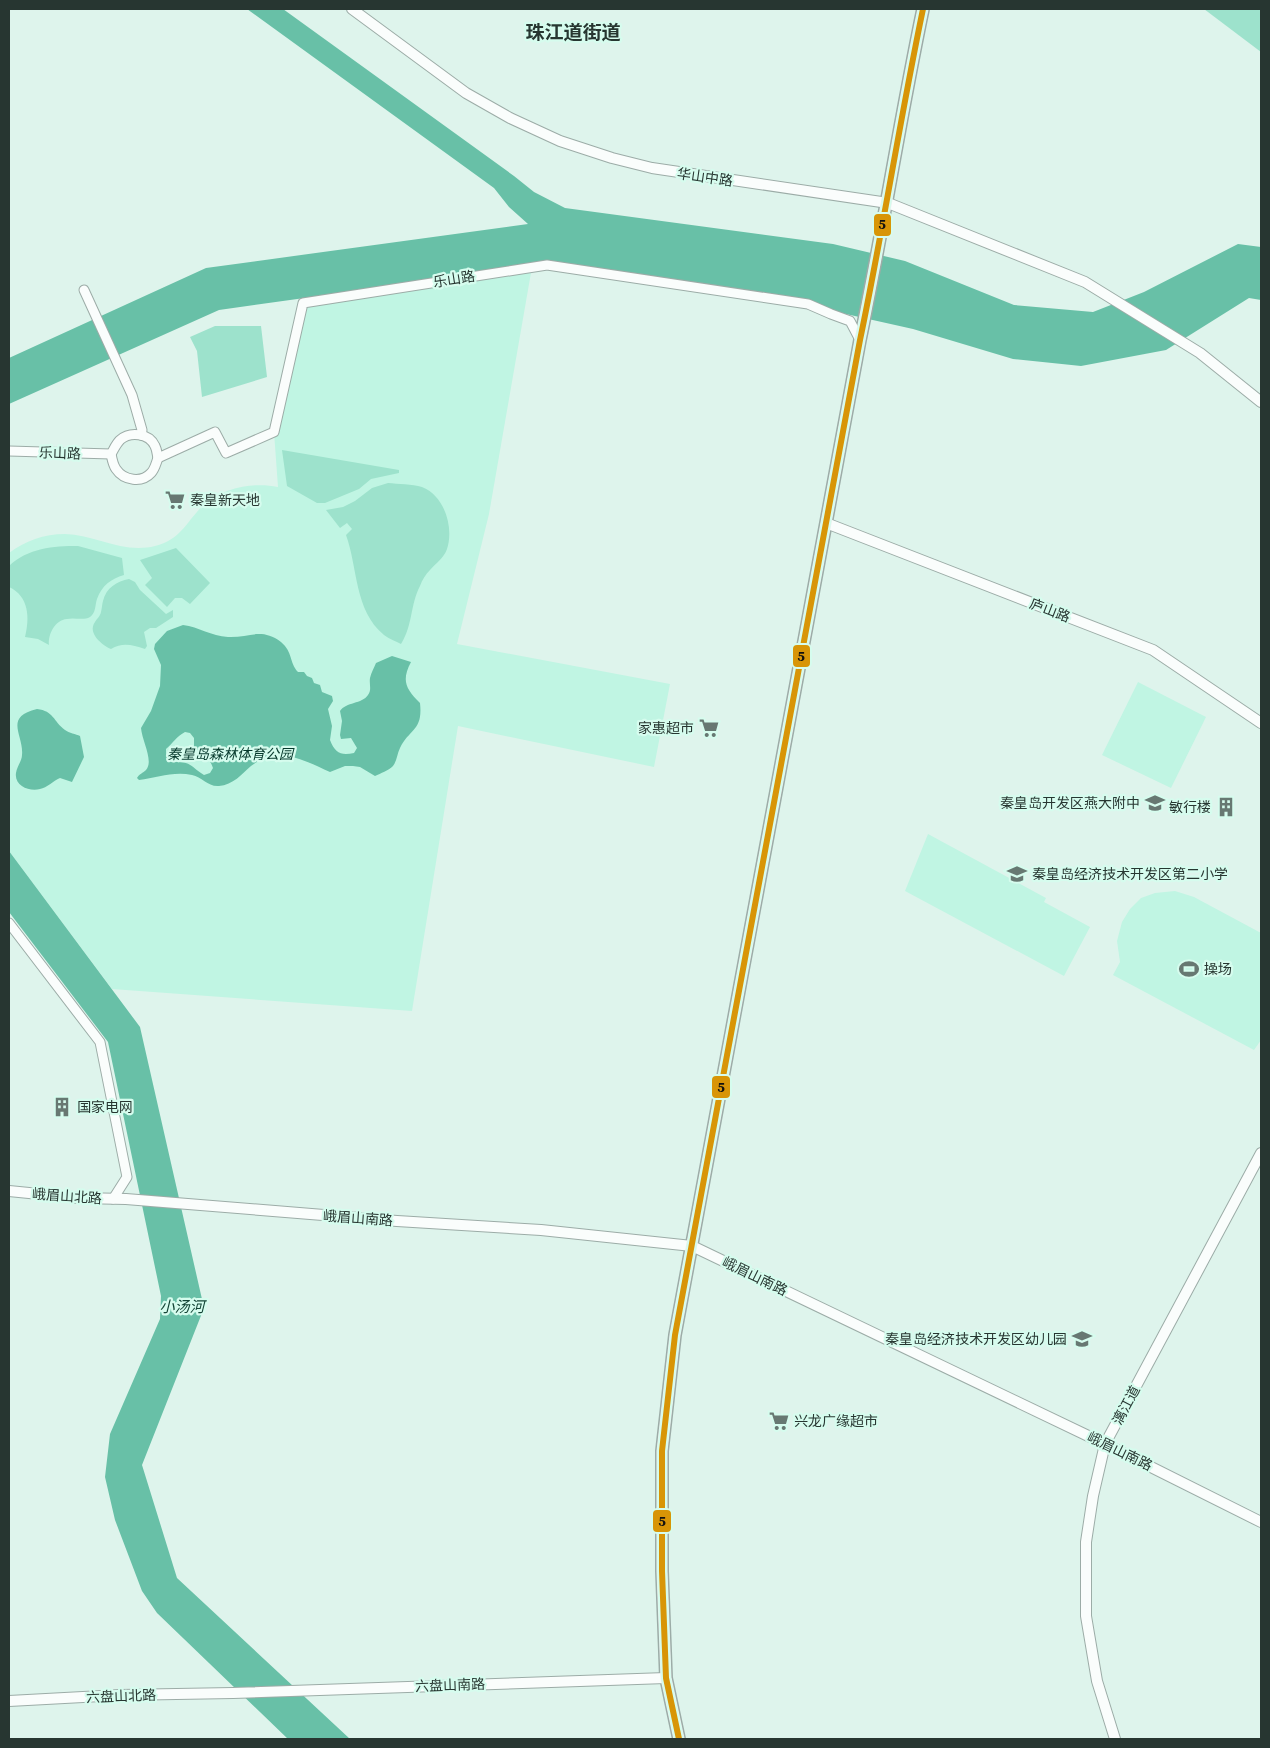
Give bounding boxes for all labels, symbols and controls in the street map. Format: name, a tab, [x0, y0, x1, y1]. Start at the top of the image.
district label: 珠江道街道	[525, 19, 621, 45]
street label: 华山中路	[676, 163, 734, 191]
line badge: 5	[873, 213, 892, 237]
text: 5	[878, 214, 886, 234]
street label: 乐山路	[432, 266, 476, 292]
street label: 乐山路	[39, 442, 81, 464]
supermarket icon: 秦皇新天地	[164, 489, 186, 511]
place label: 秦皇新天地	[190, 490, 260, 510]
street label: 庐山路	[1027, 593, 1073, 627]
line badge: 5	[792, 644, 811, 668]
text: 5	[797, 646, 805, 666]
supermarket icon: 家惠超市	[698, 717, 720, 739]
place label: 家惠超市	[638, 718, 694, 738]
park label: 秦皇岛森林体育公园	[167, 744, 295, 764]
school or university icon: 秦皇岛开发区燕大附中	[1144, 792, 1166, 814]
place label: 秦皇岛开发区燕大附中	[1000, 793, 1140, 813]
building icon: 敏行楼	[1215, 796, 1237, 818]
place label: 敏行楼	[1169, 797, 1211, 817]
school or university icon: 秦皇岛经济技术开发区第二小学	[1006, 863, 1028, 885]
place label: 秦皇岛经济技术开发区第二小学	[1032, 864, 1228, 884]
sports icon: 操场	[1178, 958, 1200, 980]
place label: 操场	[1204, 959, 1232, 979]
line badge: 5	[711, 1075, 731, 1099]
text: 5	[717, 1077, 725, 1097]
building icon: 国家电网	[51, 1096, 73, 1118]
place label: 国家电网	[77, 1097, 133, 1117]
street label: 峨眉山北路	[31, 1184, 103, 1208]
street label: 峨眉山南路	[322, 1206, 394, 1230]
street label: 峨眉山南路	[719, 1252, 791, 1300]
water label: 小汤河	[159, 1296, 207, 1317]
school or university icon: 秦皇岛经济技术开发区幼儿园	[1071, 1328, 1093, 1350]
place label: 秦皇岛经济技术开发区幼儿园	[885, 1329, 1067, 1349]
street label: 漓江道	[1107, 1382, 1145, 1428]
supermarket icon: 兴龙广缘超市	[768, 1410, 790, 1432]
place label: 兴龙广缘超市	[794, 1411, 878, 1431]
street label: 峨眉山南路	[1084, 1427, 1156, 1475]
line badge: 5	[652, 1509, 672, 1533]
text: 5	[658, 1511, 666, 1531]
street label: 六盘山南路	[415, 1674, 485, 1696]
street label: 六盘山北路	[86, 1685, 156, 1707]

